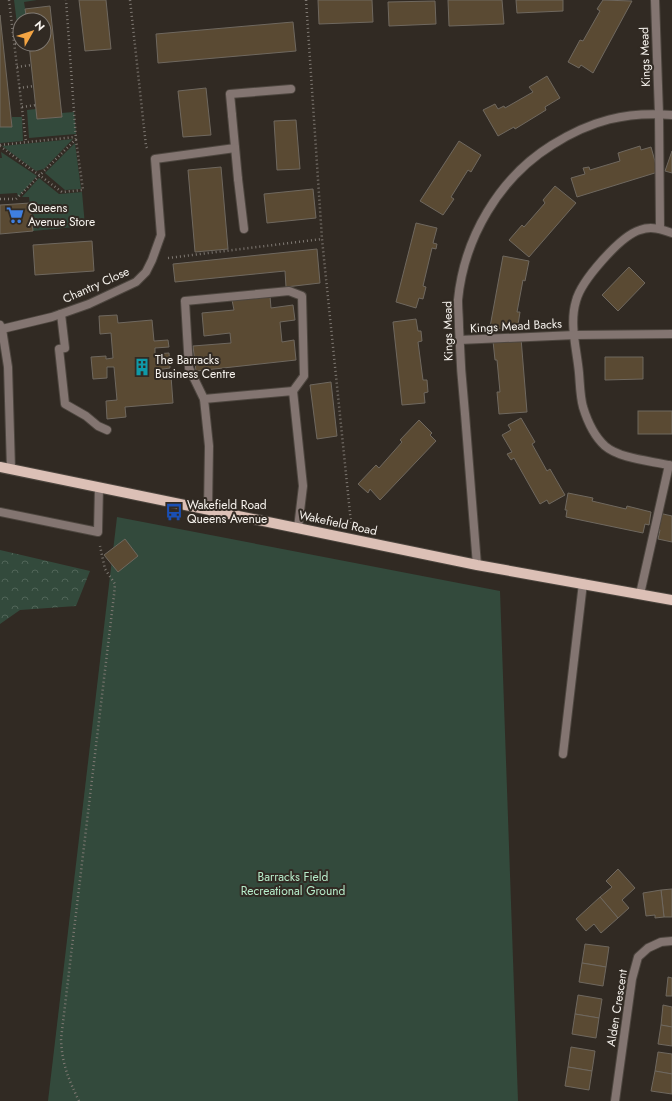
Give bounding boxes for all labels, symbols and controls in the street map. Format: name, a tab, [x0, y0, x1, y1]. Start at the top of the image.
north arrow	[12, 12, 52, 52]
text: N	[31, 17, 49, 34]
street label: Kings Mead	[635, 27, 655, 87]
place label: Queens Avenue Store	[28, 199, 95, 231]
supermarket icon: Queens Avenue Store	[5, 205, 25, 225]
street label: Chantry Close	[60, 262, 132, 308]
street label: Kings Mead	[438, 301, 458, 361]
street label: Kings Mead Backs	[470, 315, 563, 337]
place label: The Barracks Business Centre	[155, 351, 235, 383]
building icon: The Barracks Business Centre	[132, 357, 152, 377]
place label: Wakefield Road Queens Avenue	[187, 496, 267, 528]
bus stop icon: Wakefield Road Queens Avenue	[164, 502, 184, 522]
street label: Wakefield Road	[297, 506, 379, 540]
park label: Barracks Field Recreational Ground	[241, 868, 345, 900]
street label: Alden Crescent	[602, 968, 632, 1048]

